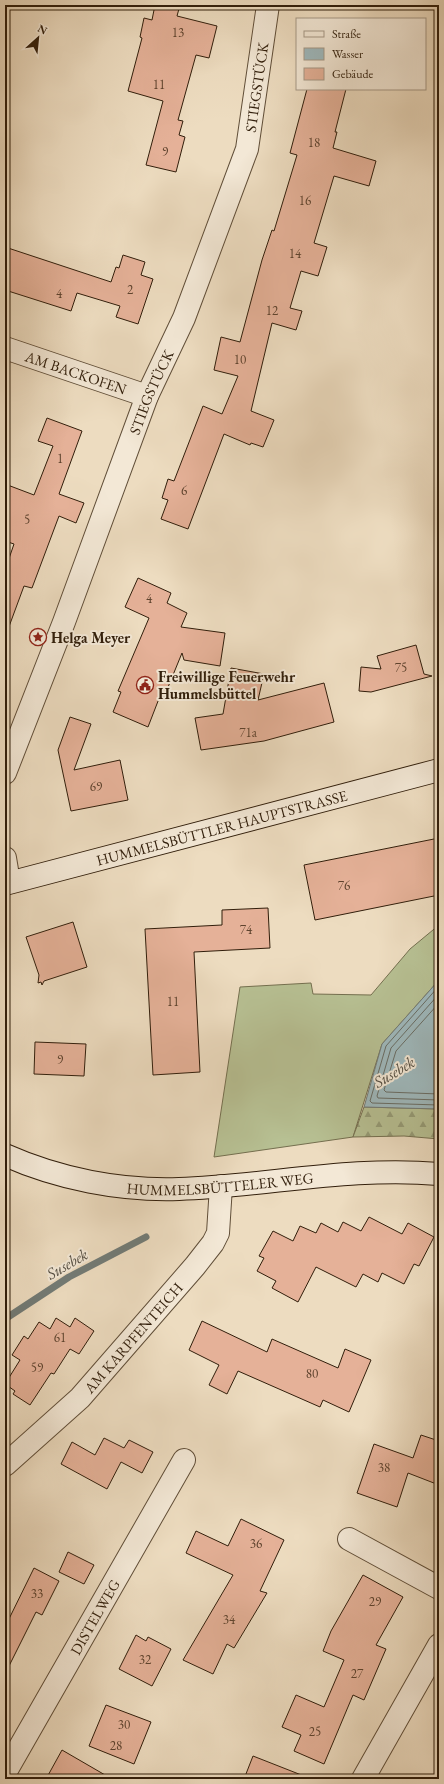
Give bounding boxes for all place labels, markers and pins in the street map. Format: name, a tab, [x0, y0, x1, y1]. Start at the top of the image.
place icon: Helga Meyer	[28, 627, 48, 647]
place label: Helga Meyer	[51, 628, 131, 647]
place label: Freiwillige Feuerwehr Hummelsbüttel	[158, 667, 296, 703]
public building icon: Freiwillige Feuerwehr Hummelsbüttel	[135, 675, 155, 695]

